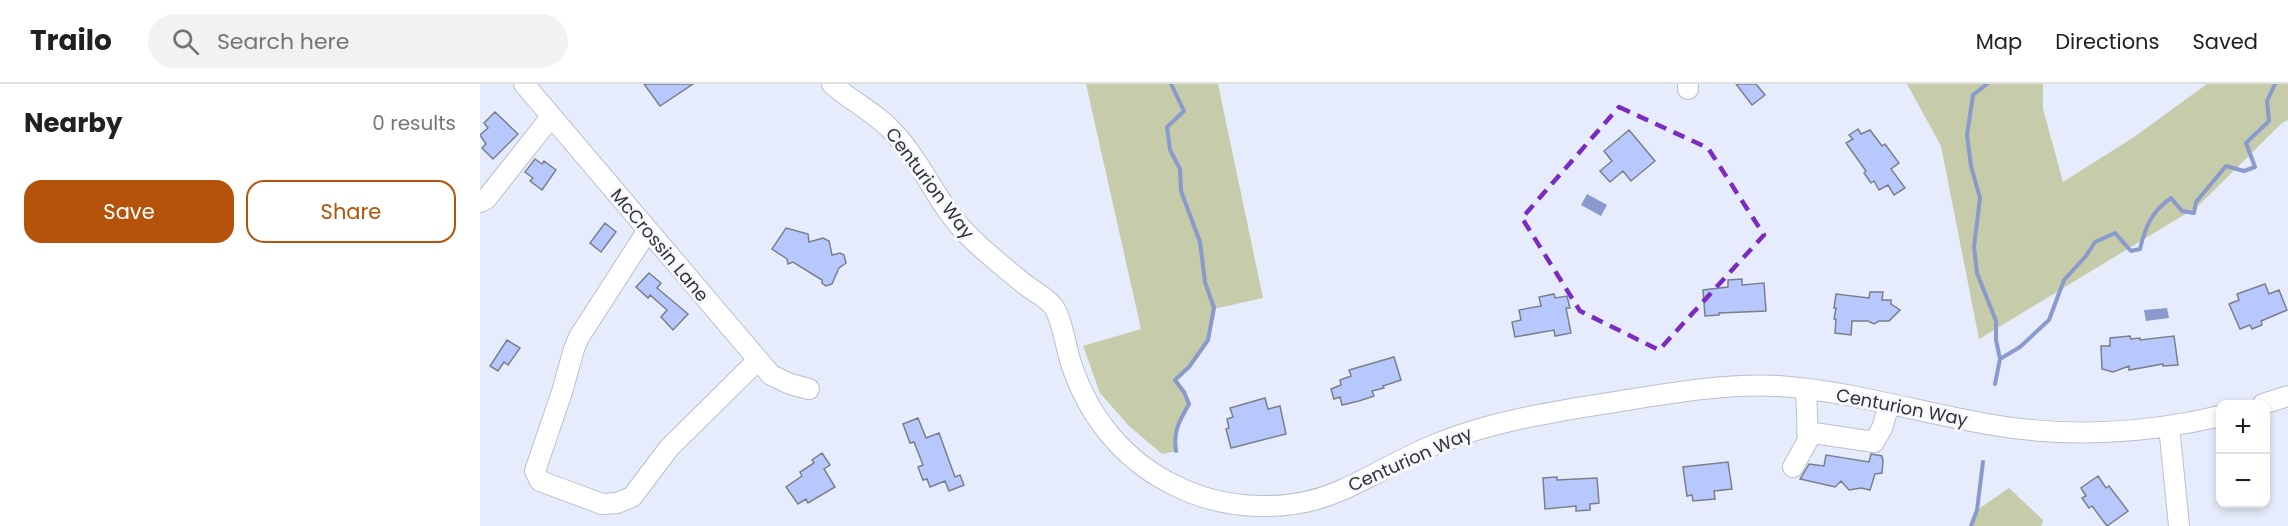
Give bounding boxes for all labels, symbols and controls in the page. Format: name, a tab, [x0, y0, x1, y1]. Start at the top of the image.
search box	[148, 14, 568, 68]
text: Trailo	[30, 21, 112, 60]
icon: search	[169, 25, 202, 58]
text: Search here	[217, 26, 349, 57]
text: Map	[1976, 27, 2022, 56]
text: Directions	[2055, 27, 2159, 56]
text: Saved	[2192, 27, 2258, 56]
text: Nearby	[24, 105, 122, 141]
text: 0 results	[372, 109, 456, 137]
street label: Centurion Way	[880, 122, 980, 244]
button: Save	[24, 180, 234, 243]
button: Share	[246, 180, 456, 243]
street label: McCrossin Lane	[605, 183, 715, 307]
street label: Centurion Way	[1834, 382, 1970, 432]
map controls	[2216, 400, 2270, 508]
button: +	[2216, 400, 2270, 454]
street label: Centurion Way	[1344, 420, 1476, 498]
button: −	[2216, 454, 2270, 508]

